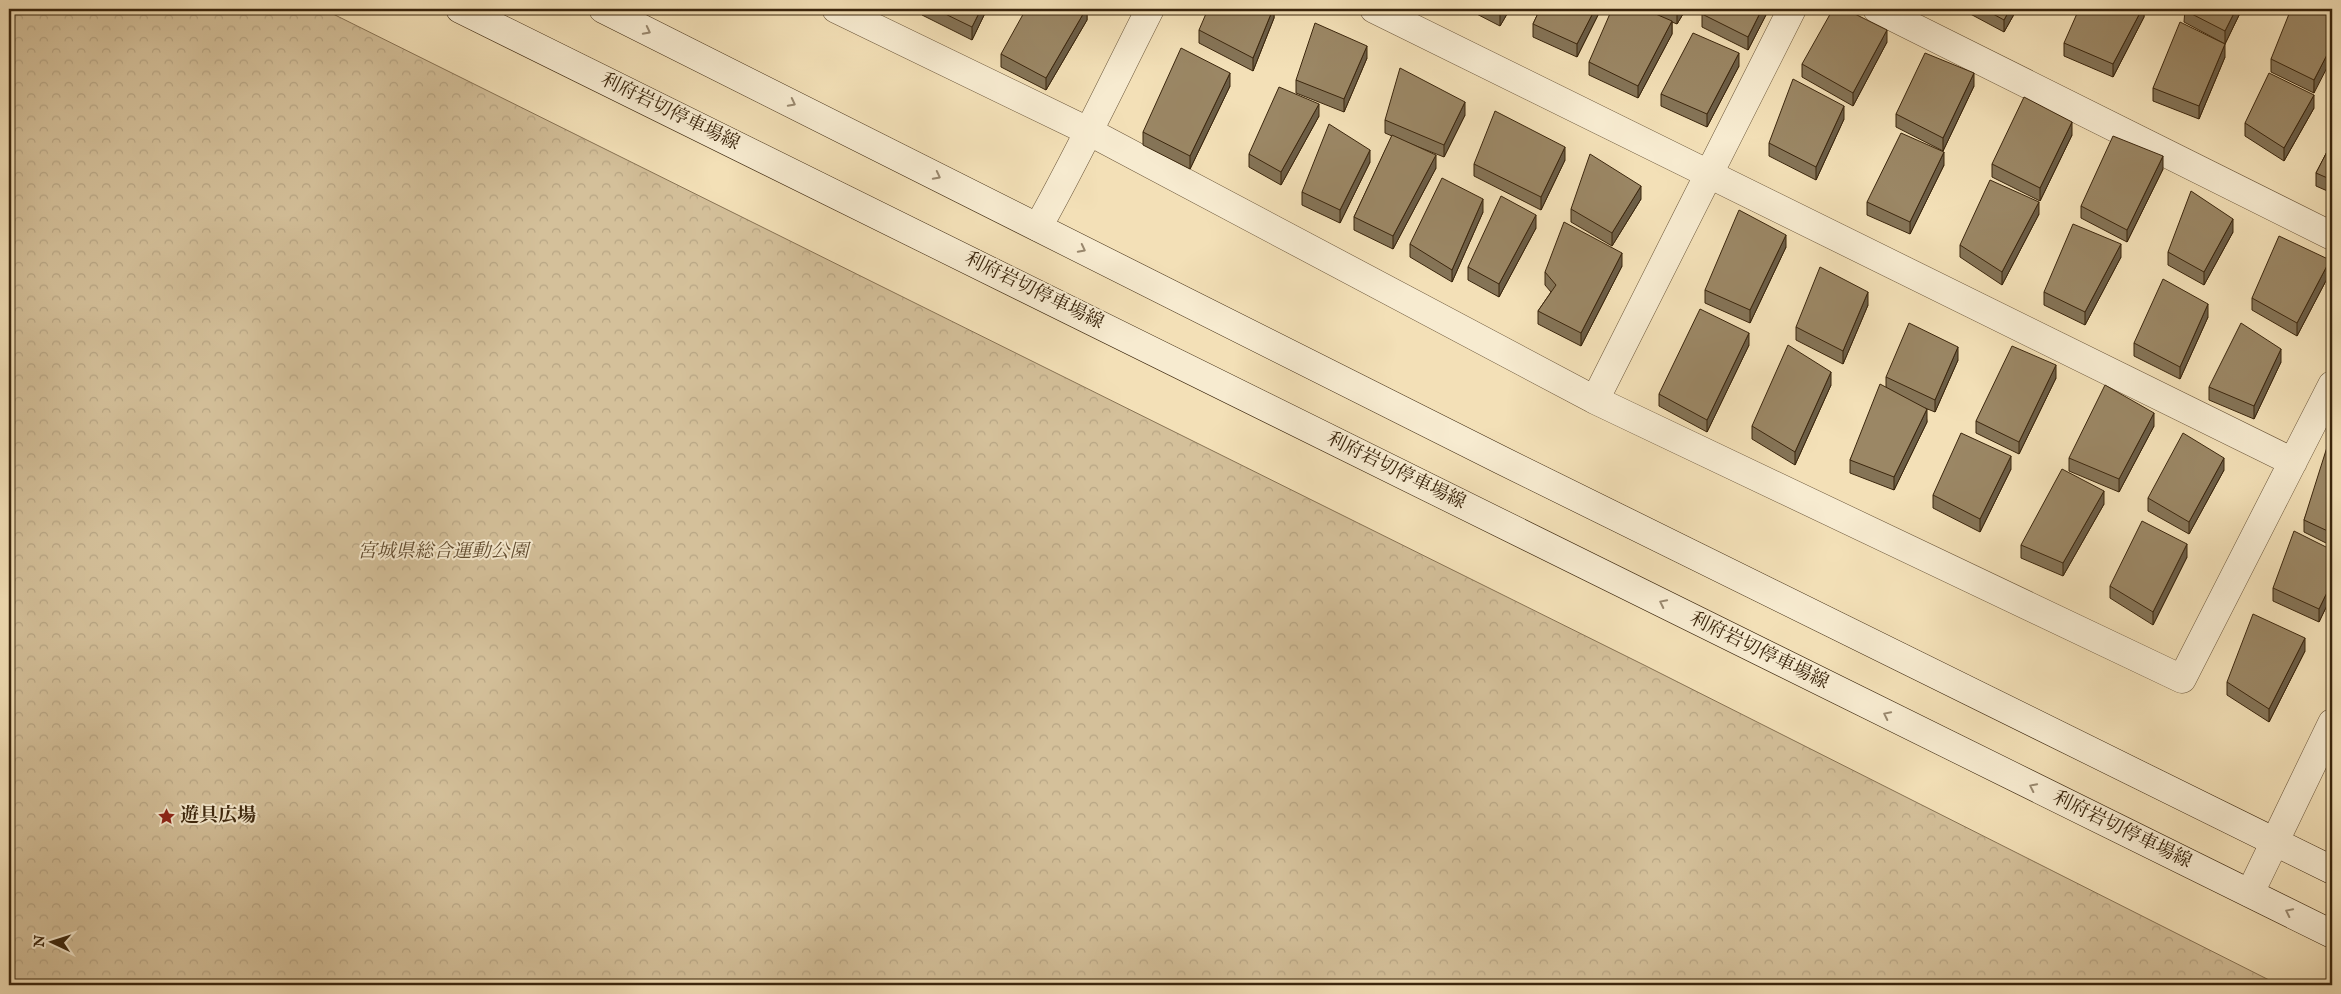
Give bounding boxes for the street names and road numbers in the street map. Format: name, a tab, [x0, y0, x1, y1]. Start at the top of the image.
street label: 利府岩切停車場線	[596, 68, 744, 156]
street label: 利府岩切停車場線	[960, 247, 1108, 335]
street label: 利府岩切停車場線	[1322, 427, 1470, 515]
street label: 利府岩切停車場線	[1685, 607, 1833, 695]
street label: 利府岩切停車場線	[2048, 786, 2196, 874]

